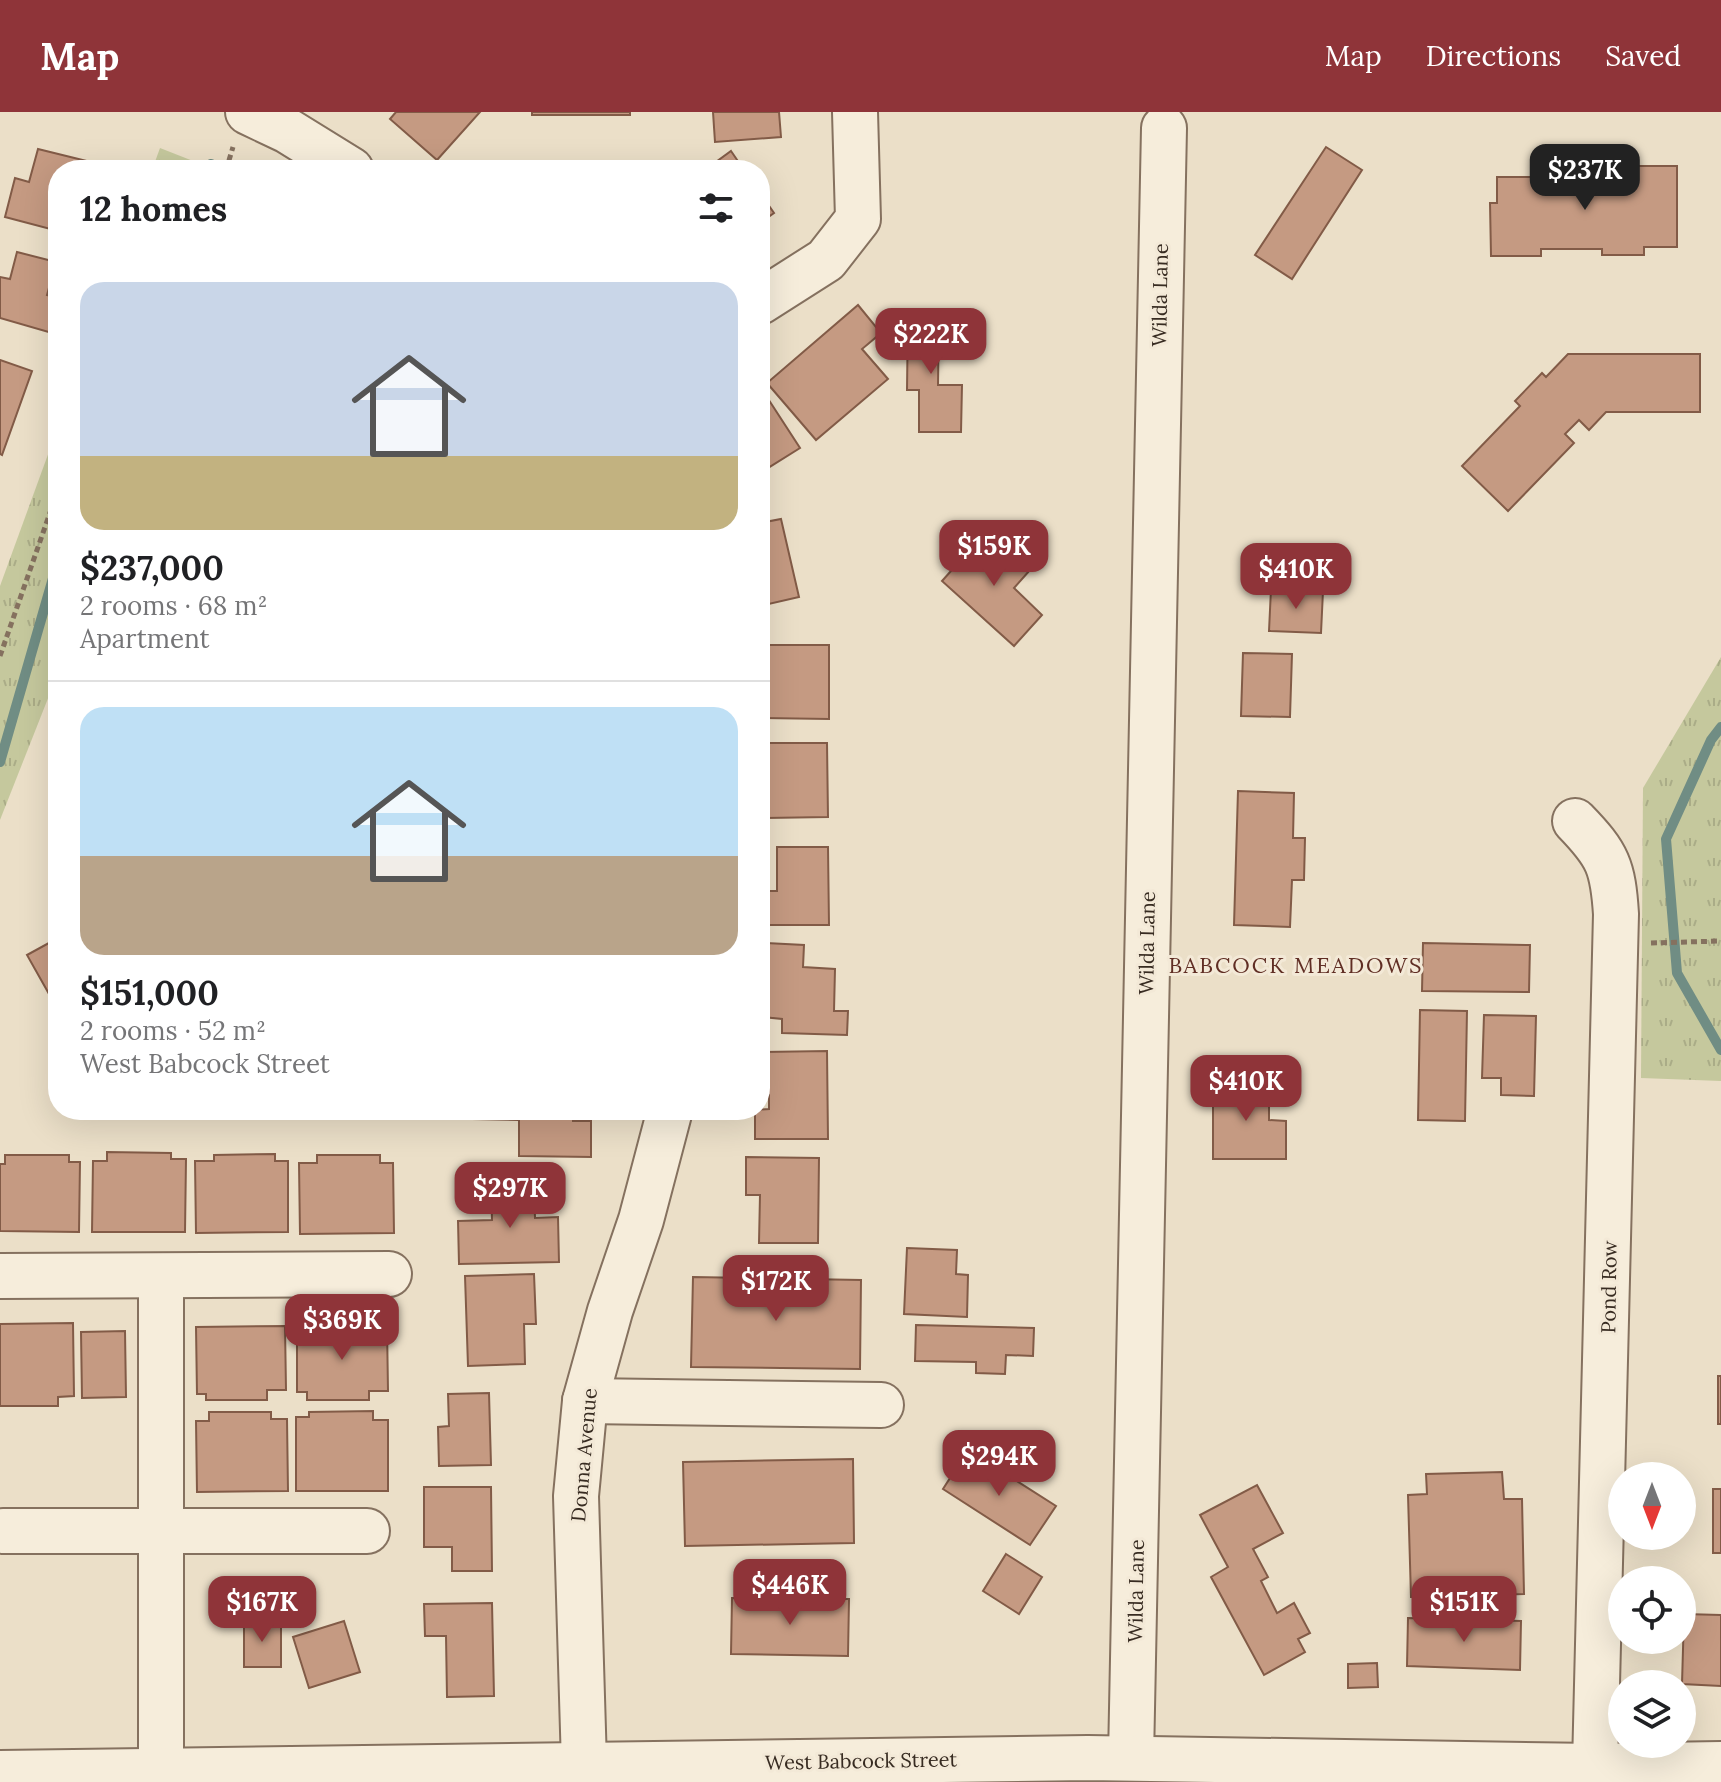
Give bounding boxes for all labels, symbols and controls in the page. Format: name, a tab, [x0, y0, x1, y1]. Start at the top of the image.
text: Map	[40, 32, 119, 80]
text: Map	[1325, 38, 1382, 74]
text: Directions	[1426, 38, 1561, 74]
text: Saved	[1605, 38, 1681, 74]
pin: $237K	[1529, 144, 1641, 212]
text: $237K	[1548, 153, 1622, 186]
icon: filters	[694, 186, 738, 230]
text: 12 homes	[80, 187, 227, 230]
street label: Wilda Lane	[1146, 243, 1173, 347]
pin: $222K	[875, 308, 987, 376]
text: $222K	[893, 317, 969, 350]
icon: home	[337, 334, 481, 478]
pin: $159K	[938, 520, 1050, 588]
text: $159K	[957, 529, 1031, 562]
pin: $410K	[1240, 543, 1352, 611]
text: $237,000	[80, 546, 224, 589]
text: $410K	[1258, 552, 1334, 585]
text: 2 rooms · 68 m²	[80, 589, 268, 622]
text: Apartment	[80, 622, 210, 655]
icon: home	[337, 759, 481, 903]
street label: Wilda Lane	[1133, 891, 1160, 995]
district label: BABCOCK MEADOWS	[1168, 951, 1424, 979]
text: $151,000	[80, 971, 219, 1014]
text: 2 rooms · 52 m²	[80, 1014, 266, 1047]
text: West Babcock Street	[80, 1047, 330, 1080]
pin: $410K	[1190, 1055, 1302, 1123]
text: $410K	[1208, 1064, 1284, 1097]
pin: $297K	[454, 1162, 566, 1230]
text: $297K	[473, 1171, 547, 1204]
street label: Pond Row	[1595, 1240, 1622, 1334]
pin: $172K	[720, 1255, 832, 1323]
text: $172K	[741, 1264, 811, 1297]
pin: $369K	[286, 1294, 398, 1362]
text: $369K	[303, 1303, 381, 1336]
street label: Donna Avenue	[565, 1387, 602, 1523]
pin: $294K	[943, 1430, 1055, 1498]
text: $294K	[961, 1439, 1037, 1472]
north arrow	[1608, 1462, 1696, 1550]
map controls	[1608, 1462, 1696, 1758]
street label: Wilda Lane	[1122, 1539, 1149, 1643]
pin: $446K	[734, 1559, 846, 1627]
button: locate	[1608, 1566, 1696, 1654]
text: $446K	[751, 1568, 829, 1601]
pin: $167K	[206, 1576, 318, 1644]
pin: $151K	[1408, 1576, 1520, 1644]
text: $167K	[226, 1585, 298, 1618]
text: $151K	[1430, 1585, 1498, 1618]
button: layers	[1608, 1670, 1696, 1758]
street label: West Babcock Street	[765, 1746, 958, 1775]

